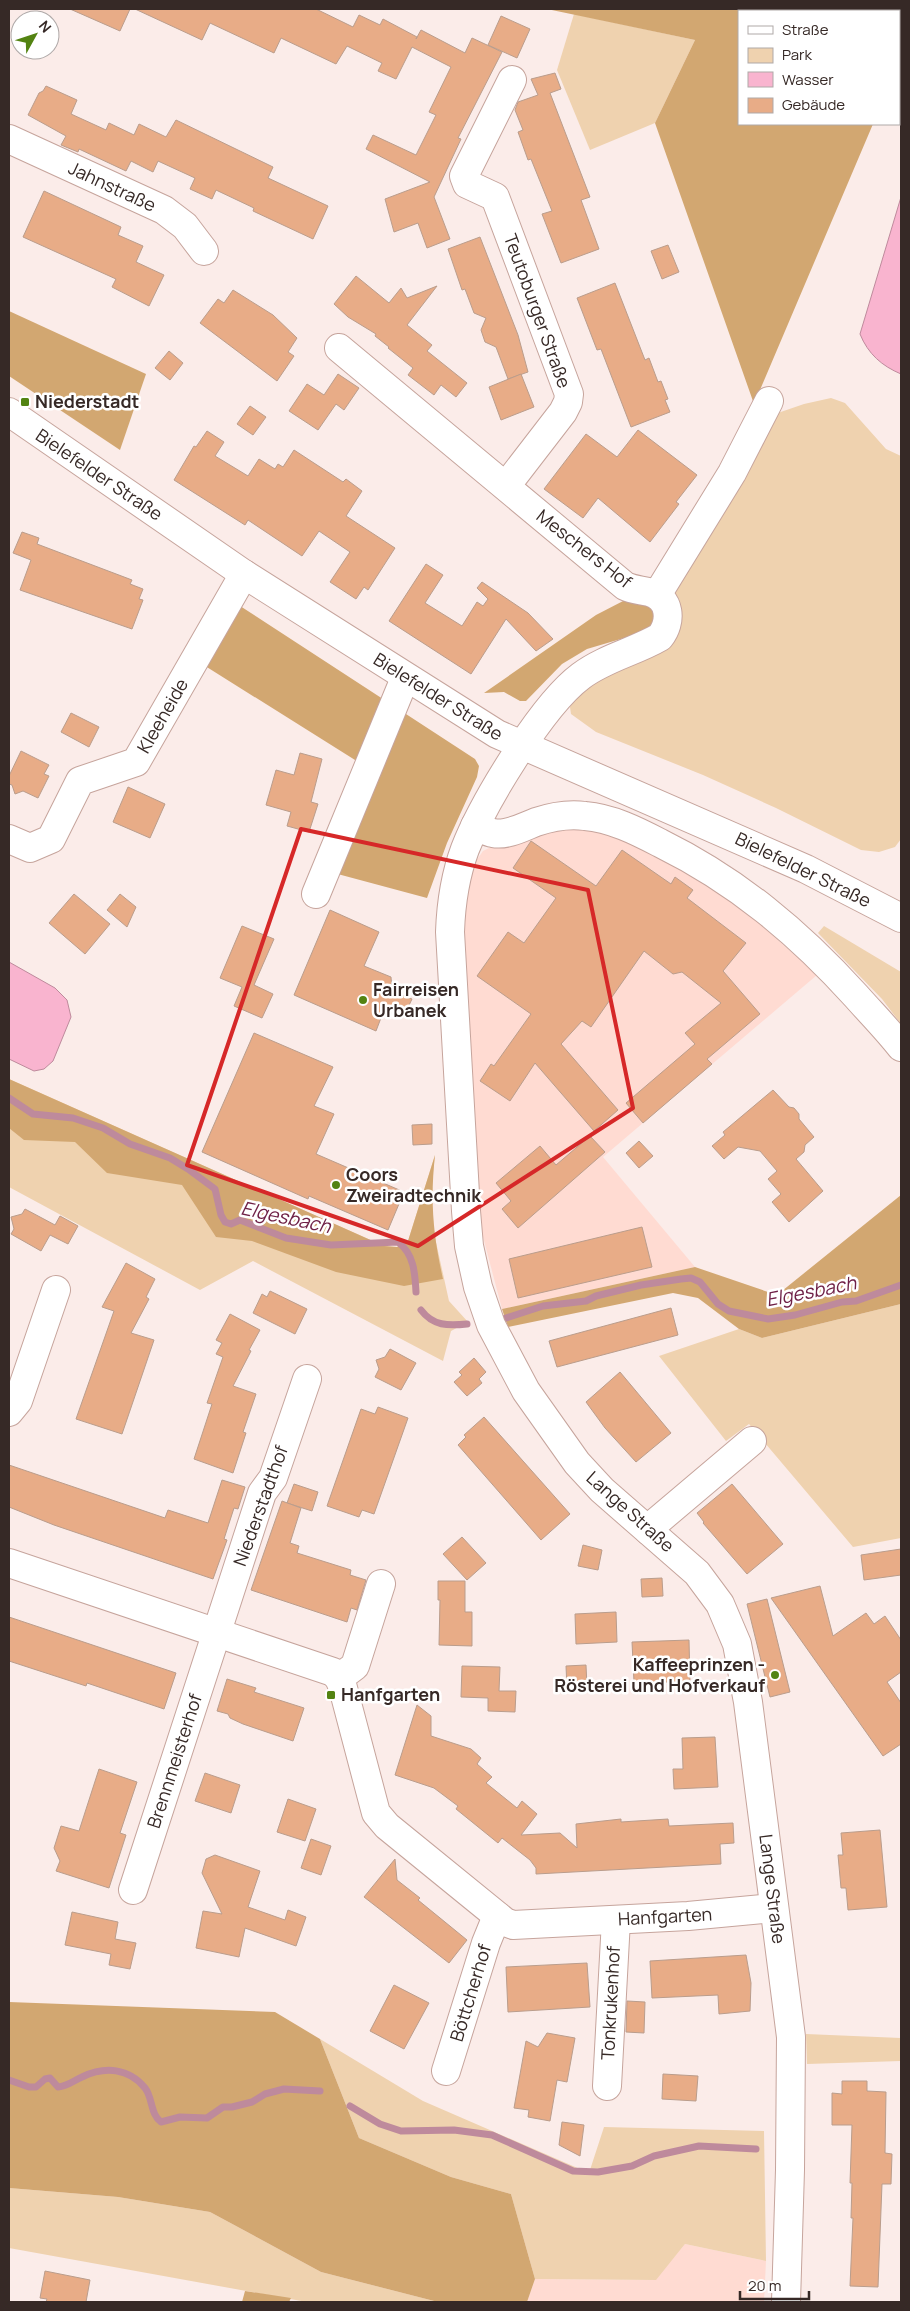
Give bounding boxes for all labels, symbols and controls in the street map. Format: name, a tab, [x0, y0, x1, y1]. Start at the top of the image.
north arrow	[10, 10, 60, 60]
legend	[738, 10, 900, 125]
text: N	[35, 16, 56, 36]
text: Straße	[782, 19, 829, 40]
text: Park	[782, 44, 812, 65]
text: Wasser	[782, 69, 834, 90]
text: Gebäude	[782, 94, 845, 115]
street label: Jahnstraße	[65, 155, 160, 217]
street label: Teutoburger Straße	[499, 230, 577, 391]
place label: Niederstadt	[35, 389, 139, 413]
marker: Niederstadt	[19, 396, 31, 408]
street label: Bielefelder Straße	[31, 423, 168, 526]
street label: Meschers Hof	[532, 503, 638, 593]
street label: Bielefelder Straße	[369, 647, 508, 746]
street label: Kleeheide	[131, 674, 193, 757]
street label: Bielefelder Straße	[732, 826, 875, 912]
place label: Fairreisen Urbanek	[373, 977, 459, 1022]
marker: Fairreisen Urbanek	[357, 994, 369, 1006]
place label: Coors Zweiradtechnik	[346, 1162, 482, 1207]
marker: Coors Zweiradtechnik	[330, 1179, 342, 1191]
water label: Elgesbach	[239, 1195, 334, 1239]
water label: Elgesbach	[764, 1269, 859, 1312]
street label: Niederstadthof	[227, 1441, 293, 1569]
street label: Lange Straße	[582, 1465, 680, 1557]
place label: Kaffeeprinzen - Rösterei und Hofverkauf	[554, 1652, 765, 1697]
marker: Kaffeeprinzen - Rösterei und Hofverkauf	[769, 1669, 781, 1681]
place label: Hanfgarten	[341, 1682, 440, 1706]
marker: Hanfgarten	[325, 1689, 337, 1701]
street label: Brennmeisterhof	[141, 1690, 207, 1831]
street label: Lange Straße	[754, 1833, 792, 1945]
street label: Hanfgarten	[617, 1902, 713, 1930]
street label: Böttcherhof	[444, 1941, 496, 2044]
street label: Tonkrukenhof	[595, 1945, 625, 2061]
scale bar	[740, 2268, 809, 2300]
text: 20 m	[748, 2275, 781, 2296]

